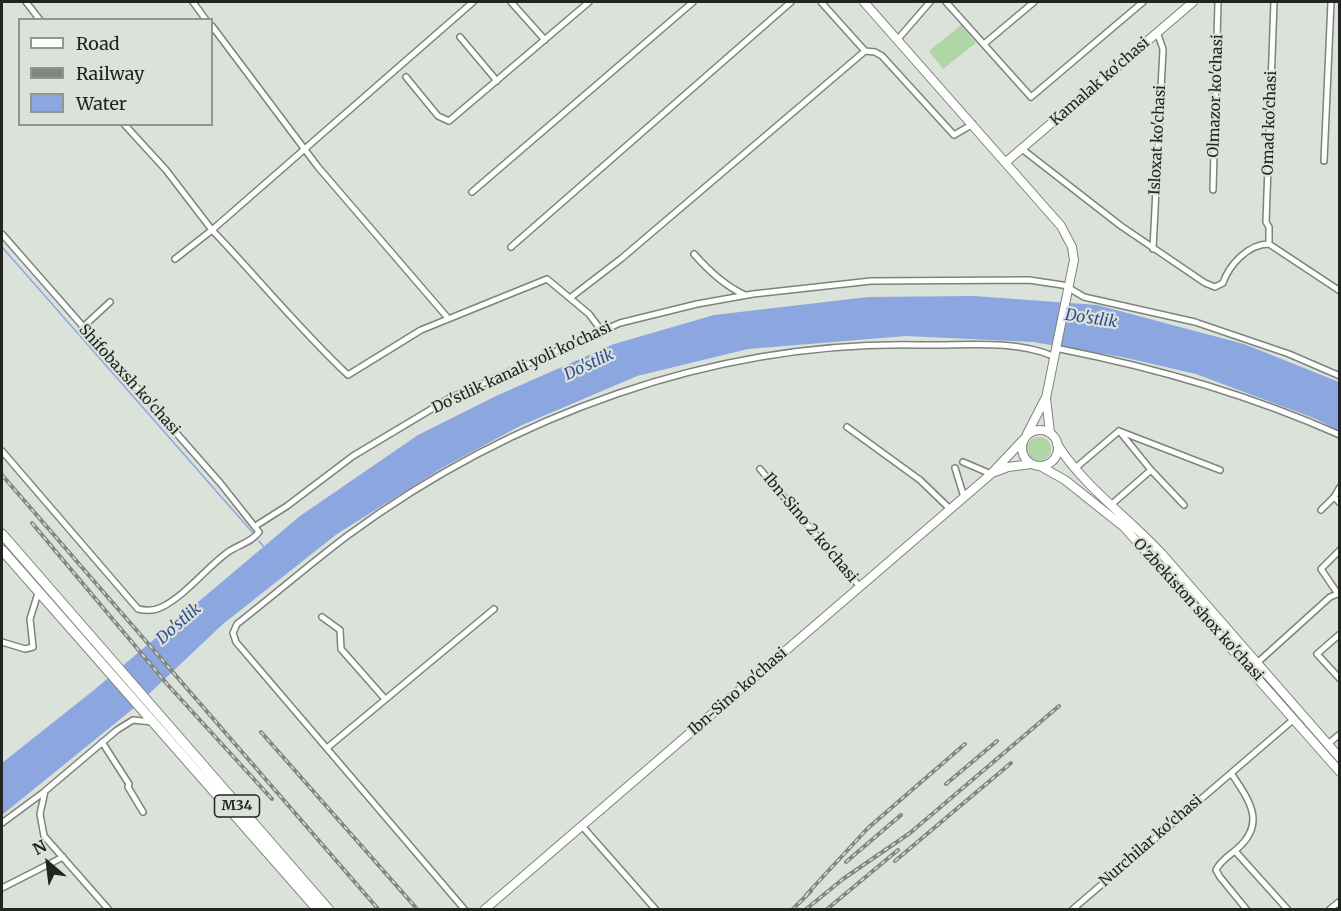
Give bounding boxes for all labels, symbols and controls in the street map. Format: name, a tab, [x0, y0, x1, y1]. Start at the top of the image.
legend	[18, 18, 213, 126]
text: Road	[76, 32, 120, 55]
street label: Kamalak ko'chasi	[1047, 34, 1153, 130]
street label: Olmazor ko'chasi	[1205, 34, 1227, 158]
text: Railway	[76, 62, 144, 85]
street label: Omad ko'chasi	[1259, 70, 1281, 176]
street label: Isloxat ko'chasi	[1146, 85, 1170, 195]
text: Water	[76, 92, 127, 115]
water label: Do'stlik	[1064, 306, 1118, 332]
street label: Do'stlik kanali yoli ko'chasi	[429, 318, 615, 418]
street label: Shifobaxsh ko'chasi	[75, 321, 183, 439]
water label: Do'stlik	[561, 345, 617, 385]
street label: Ibn-Sino 2 ko'chasi	[759, 470, 861, 586]
street label: O'zbekiston shox ko'chasi	[1129, 535, 1267, 685]
water label: Do'stlik	[153, 600, 205, 648]
street label: Ibn-Sino ko'chasi	[685, 644, 791, 740]
street label: Nurchilar ko'chasi	[1096, 792, 1206, 890]
road number: M34	[214, 795, 260, 817]
north arrow	[18, 833, 78, 893]
text: N	[29, 835, 50, 859]

